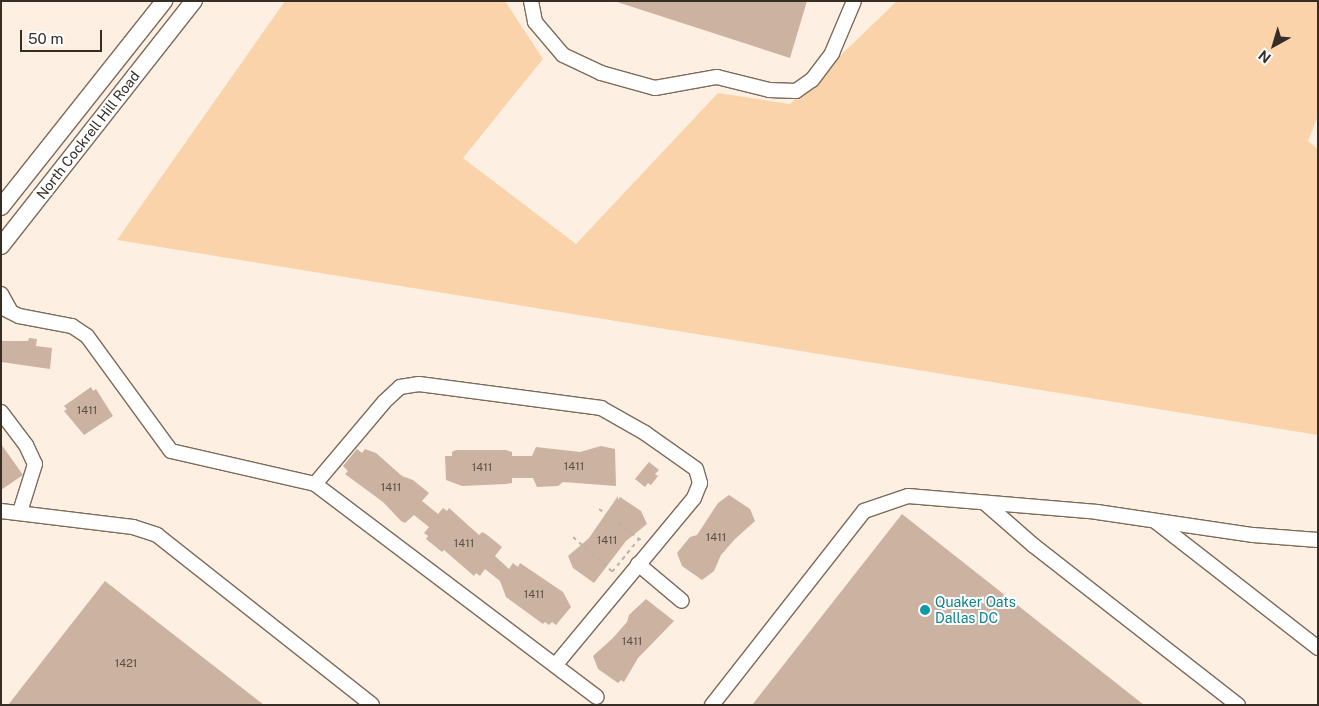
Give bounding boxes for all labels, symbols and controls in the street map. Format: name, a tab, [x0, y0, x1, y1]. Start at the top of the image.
scale bar	[22, 20, 105, 52]
north arrow	[1249, 20, 1299, 70]
text: 50 m	[28, 30, 63, 47]
text: N	[1255, 47, 1274, 66]
street label: North Cockrell Hill Road	[33, 68, 143, 202]
house number: 1411	[77, 403, 97, 417]
house number: 1411	[564, 459, 584, 473]
house number: 1411	[472, 460, 492, 474]
house number: 1411	[381, 480, 401, 494]
house number: 1411	[706, 530, 726, 544]
house number: 1411	[597, 533, 617, 547]
house number: 1411	[454, 536, 474, 550]
house number: 1411	[524, 587, 544, 601]
place label: Quaker Oats Dallas DC	[935, 594, 1016, 626]
marker: Quaker Oats Dallas DC	[919, 604, 931, 616]
house number: 1411	[622, 634, 642, 648]
house number: 1421	[115, 656, 137, 670]

